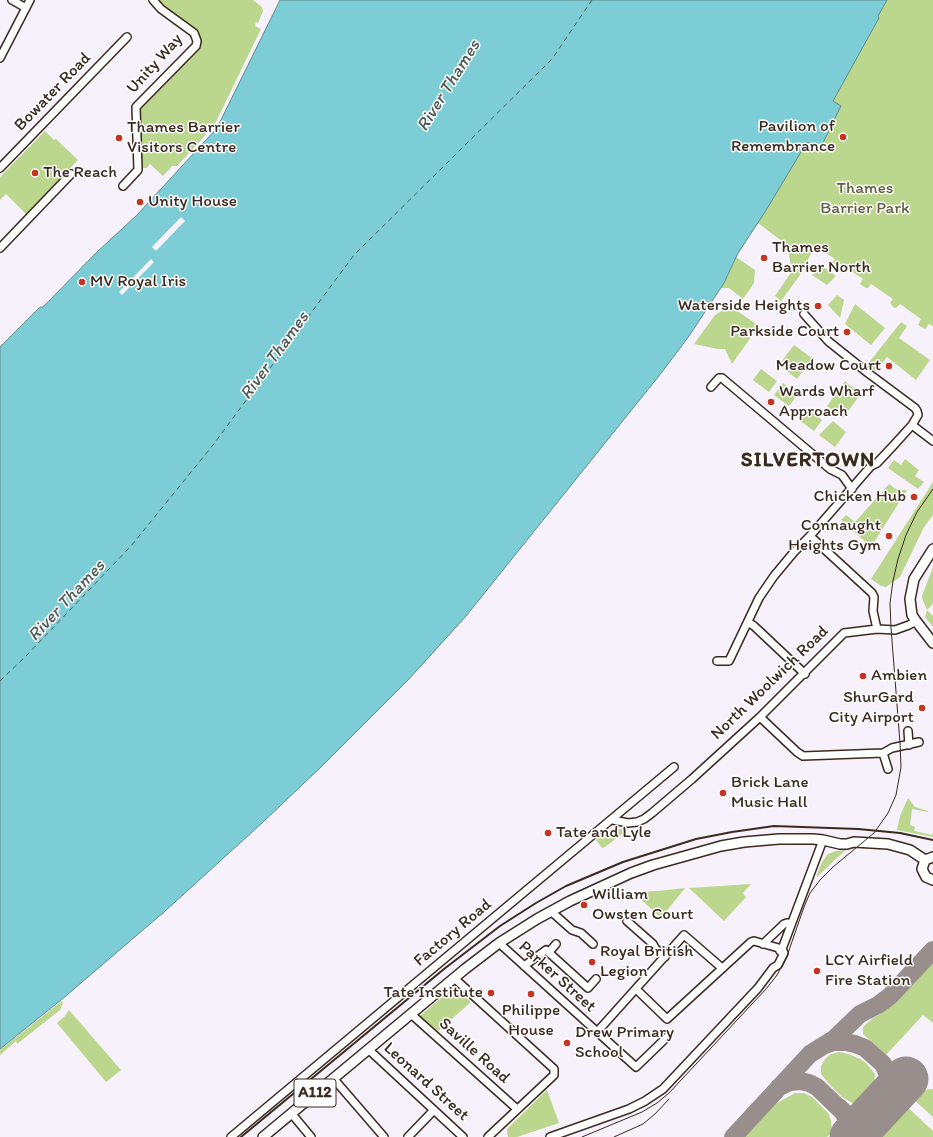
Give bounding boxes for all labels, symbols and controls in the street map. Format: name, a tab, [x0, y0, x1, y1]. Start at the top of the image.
street label: Unity Way	[123, 30, 187, 98]
water label: River Thames	[412, 36, 486, 136]
street label: Bowater Road	[10, 48, 96, 136]
place label: Pavilion of Remembrance	[731, 117, 835, 157]
place label: Thames Barrier Visitors Centre	[127, 118, 240, 158]
marker: Pavilion of Remembrance	[838, 132, 848, 142]
marker: Thames Barrier Visitors Centre	[114, 133, 124, 143]
place label: The Reach	[43, 163, 117, 183]
marker: The Reach	[30, 168, 40, 178]
park label: Thames Barrier Park	[820, 179, 910, 219]
place label: Unity House	[148, 192, 237, 212]
marker: Unity House	[135, 197, 145, 207]
place label: Thames Barrier North	[772, 238, 870, 278]
marker: Thames Barrier North	[759, 253, 769, 263]
place label: MV Royal Iris	[90, 272, 186, 292]
marker: MV Royal Iris	[77, 277, 87, 287]
place label: Waterside Heights	[678, 296, 810, 316]
marker: Waterside Heights	[813, 301, 823, 311]
water label: River Thames	[236, 308, 314, 404]
place label: Parkside Court	[730, 322, 839, 342]
marker: Parkside Court	[842, 327, 852, 337]
place label: Meadow Court	[776, 356, 881, 376]
marker: Meadow Court	[884, 361, 894, 371]
place label: Wards Wharf Approach	[779, 382, 874, 422]
marker: Wards Wharf Approach	[766, 397, 776, 407]
district label: SILVERTOWN	[740, 448, 876, 474]
place label: Chicken Hub	[814, 487, 906, 507]
marker: Chicken Hub	[909, 492, 919, 502]
place label: Connaught Heights Gym	[788, 516, 881, 556]
marker: Connaught Heights Gym	[884, 531, 894, 541]
water label: River Thames	[24, 556, 110, 646]
street label: North Woolwich Road	[707, 622, 833, 744]
place label: Ambien	[871, 666, 927, 686]
marker: Ambien	[858, 671, 868, 681]
place label: ShurGard City Airport	[828, 688, 914, 728]
marker: ShurGard City Airport	[917, 703, 927, 713]
place label: Brick Lane Music Hall	[731, 773, 809, 813]
marker: Brick Lane Music Hall	[718, 788, 728, 798]
place label: Tate and Lyle	[556, 823, 651, 843]
marker: Tate and Lyle	[543, 828, 553, 838]
place label: William Owsten Court	[592, 885, 693, 925]
street label: Factory Road	[410, 895, 496, 971]
marker: William Owsten Court	[579, 900, 589, 910]
street label: Parker Street	[514, 937, 600, 1017]
place label: Royal British Legion	[600, 942, 693, 982]
place label: LCY Airfield Fire Station	[825, 951, 913, 991]
marker: Royal British Legion	[587, 957, 597, 967]
marker: LCY Airfield Fire Station	[812, 966, 822, 976]
place label: Tate Institute	[384, 983, 483, 1003]
marker: Tate Institute	[486, 988, 496, 998]
marker: Philippe House	[526, 989, 536, 999]
place label: Philippe House	[502, 1001, 560, 1041]
street label: Saville Road	[434, 1014, 514, 1088]
place label: Drew Primary School	[575, 1023, 674, 1063]
street label: Leonard Street	[379, 1038, 473, 1126]
marker: Drew Primary School	[562, 1038, 572, 1048]
road number: A112	[294, 1079, 336, 1107]

